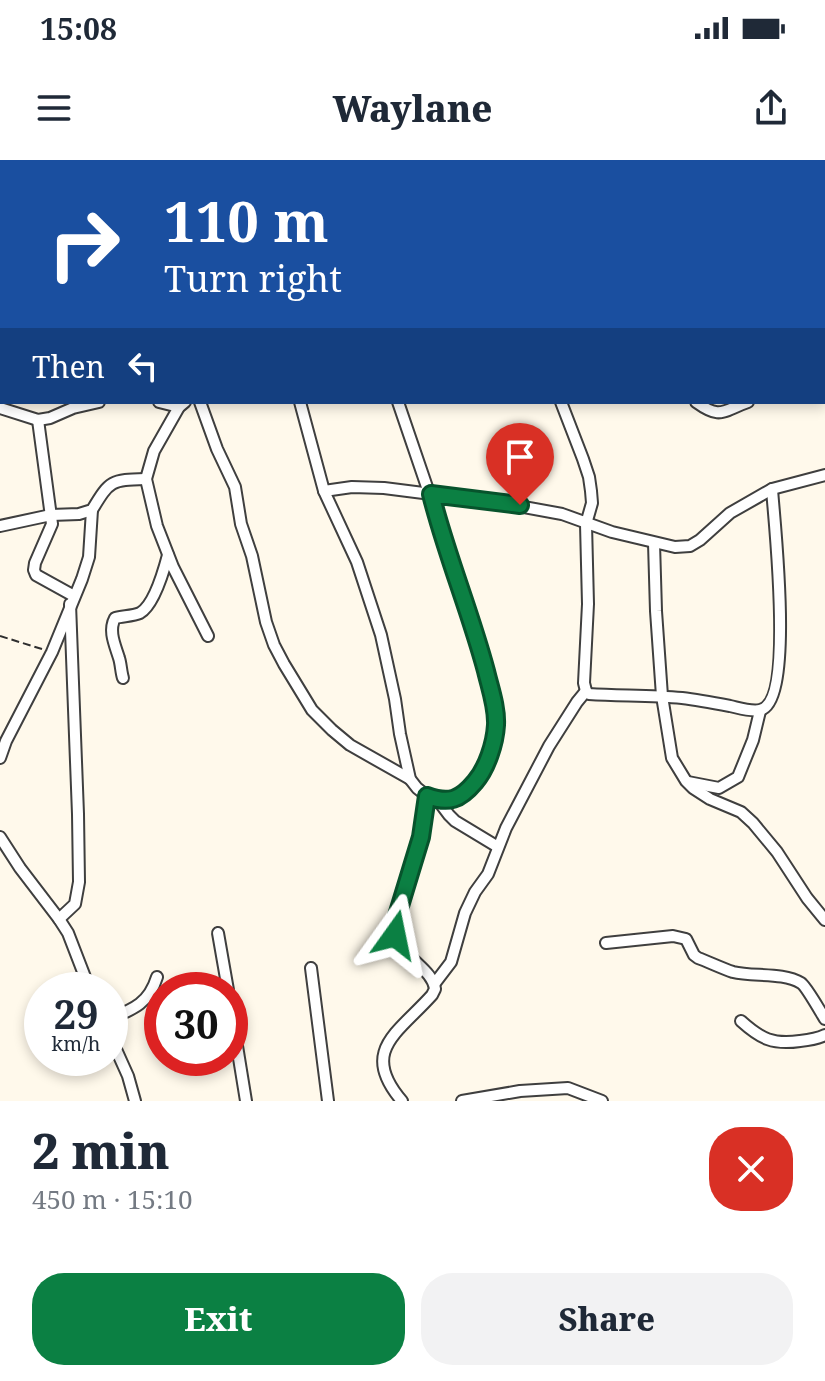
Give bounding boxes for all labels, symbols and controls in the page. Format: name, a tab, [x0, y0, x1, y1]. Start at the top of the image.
text: 15:08	[40, 8, 117, 49]
text: Waylane	[333, 84, 492, 133]
icon: menu	[32, 86, 76, 130]
icon: share	[749, 86, 793, 130]
text: 110 m	[164, 182, 329, 258]
icon: right	[32, 192, 136, 296]
text: Turn right	[164, 254, 342, 303]
icon: left	[121, 344, 165, 388]
text: Then	[32, 346, 105, 387]
pin	[486, 423, 554, 505]
icon: arrive	[498, 435, 542, 479]
position arrow	[353, 893, 437, 977]
speed limit sign: 30	[144, 972, 248, 1076]
text: 29	[53, 986, 99, 1041]
text: km/h	[51, 1030, 101, 1057]
text: 2 min	[32, 1118, 170, 1183]
button: close	[709, 1127, 793, 1211]
text: 450 m · 15:10	[32, 1181, 193, 1217]
button: Exit	[32, 1273, 405, 1365]
button: Share	[421, 1273, 793, 1365]

